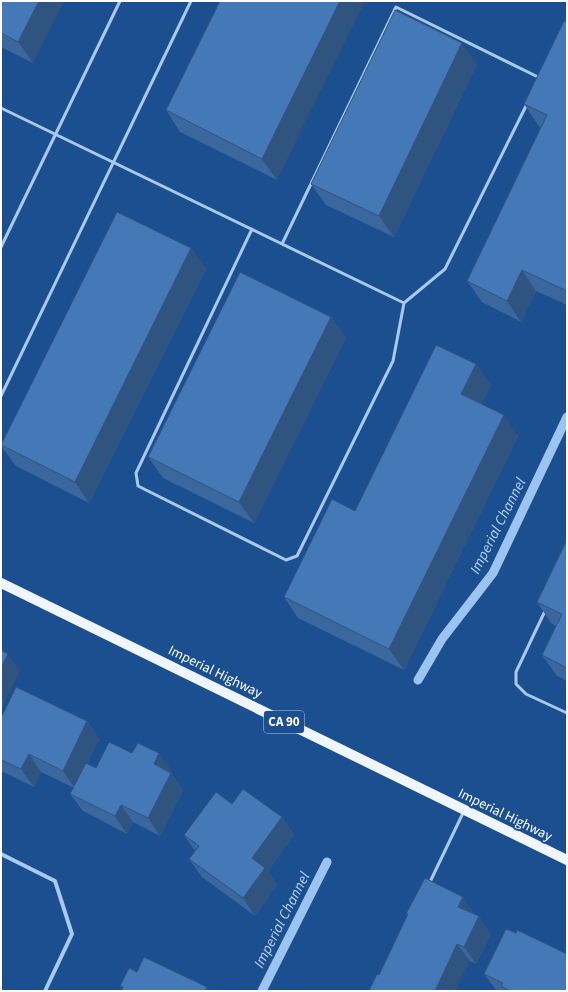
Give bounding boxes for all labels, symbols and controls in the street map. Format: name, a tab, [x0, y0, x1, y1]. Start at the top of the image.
water label: Imperial Channel	[465, 474, 531, 578]
street label: Imperial Highway	[165, 641, 266, 704]
road number: CA 90	[264, 711, 304, 733]
street label: Imperial Highway	[455, 784, 556, 847]
water label: Imperial Channel	[249, 868, 315, 972]

